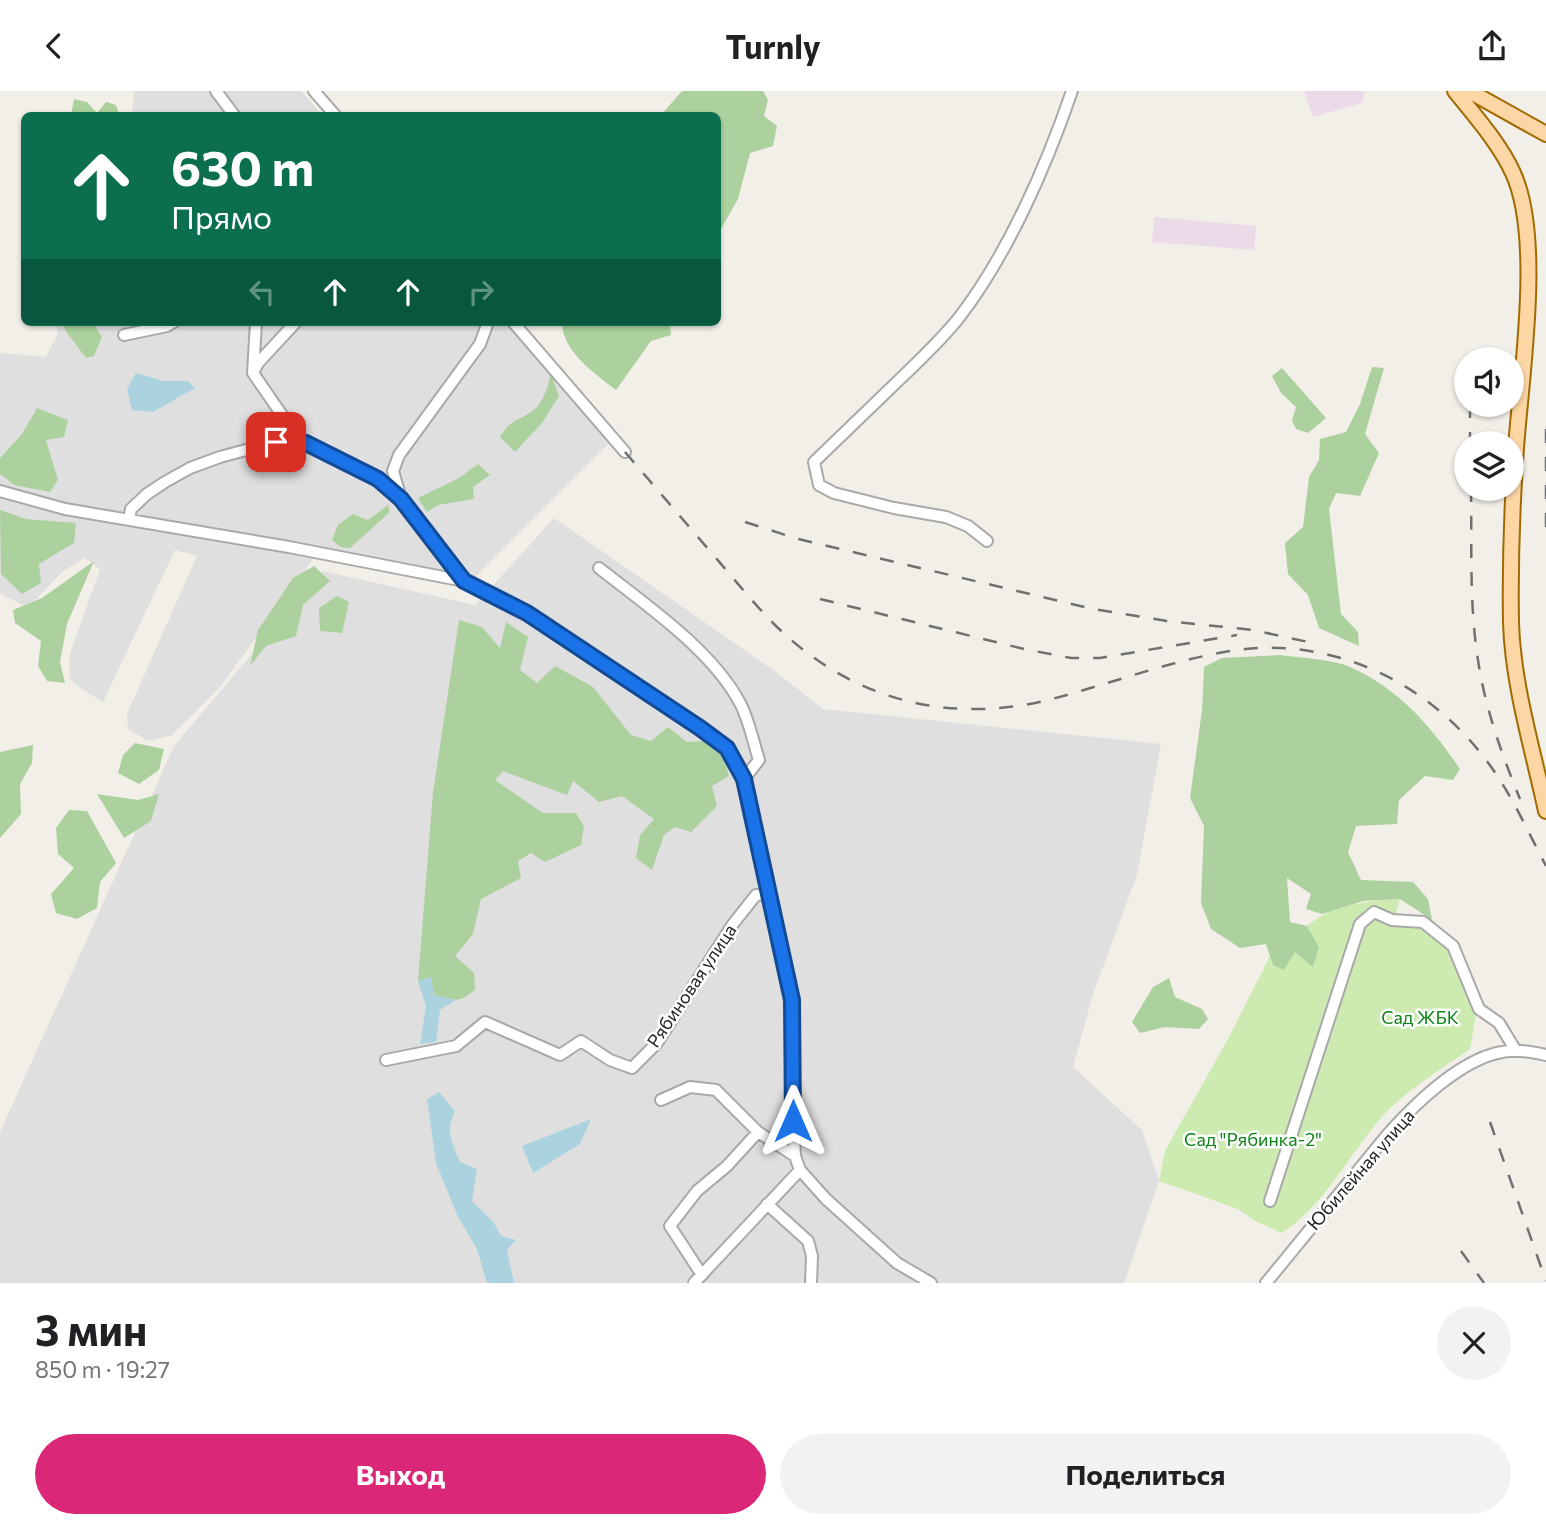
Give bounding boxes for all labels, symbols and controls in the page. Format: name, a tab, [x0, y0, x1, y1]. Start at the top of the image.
text: Turnly	[726, 26, 820, 66]
icon: back	[35, 27, 73, 65]
icon: share	[1473, 27, 1511, 65]
text: 630 m	[171, 136, 314, 196]
icon: ahead	[56, 140, 147, 231]
text: Прямо	[171, 196, 272, 236]
icon: left	[243, 273, 281, 311]
icon: ahead	[316, 273, 354, 311]
icon: ahead	[389, 273, 427, 311]
icon: right	[462, 273, 500, 311]
map controls	[1454, 347, 1524, 501]
button: sound	[1454, 347, 1524, 417]
pin	[246, 412, 306, 472]
icon: arrive	[257, 423, 295, 461]
button: layers	[1454, 431, 1524, 501]
street label: Рябиновая улица	[642, 920, 741, 1051]
park label: Сад ЖБК	[1381, 1006, 1459, 1028]
position arrow	[756, 1084, 830, 1158]
street label: Юбилейная улица	[1302, 1105, 1419, 1234]
park label: Сад "Рябинка-2"	[1184, 1128, 1322, 1150]
text: 3 мин	[35, 1303, 147, 1355]
button: close	[1437, 1306, 1511, 1380]
text: 850 m · 19:27	[35, 1355, 170, 1383]
button: Выход	[35, 1434, 766, 1514]
button: Поделиться	[780, 1434, 1511, 1514]

